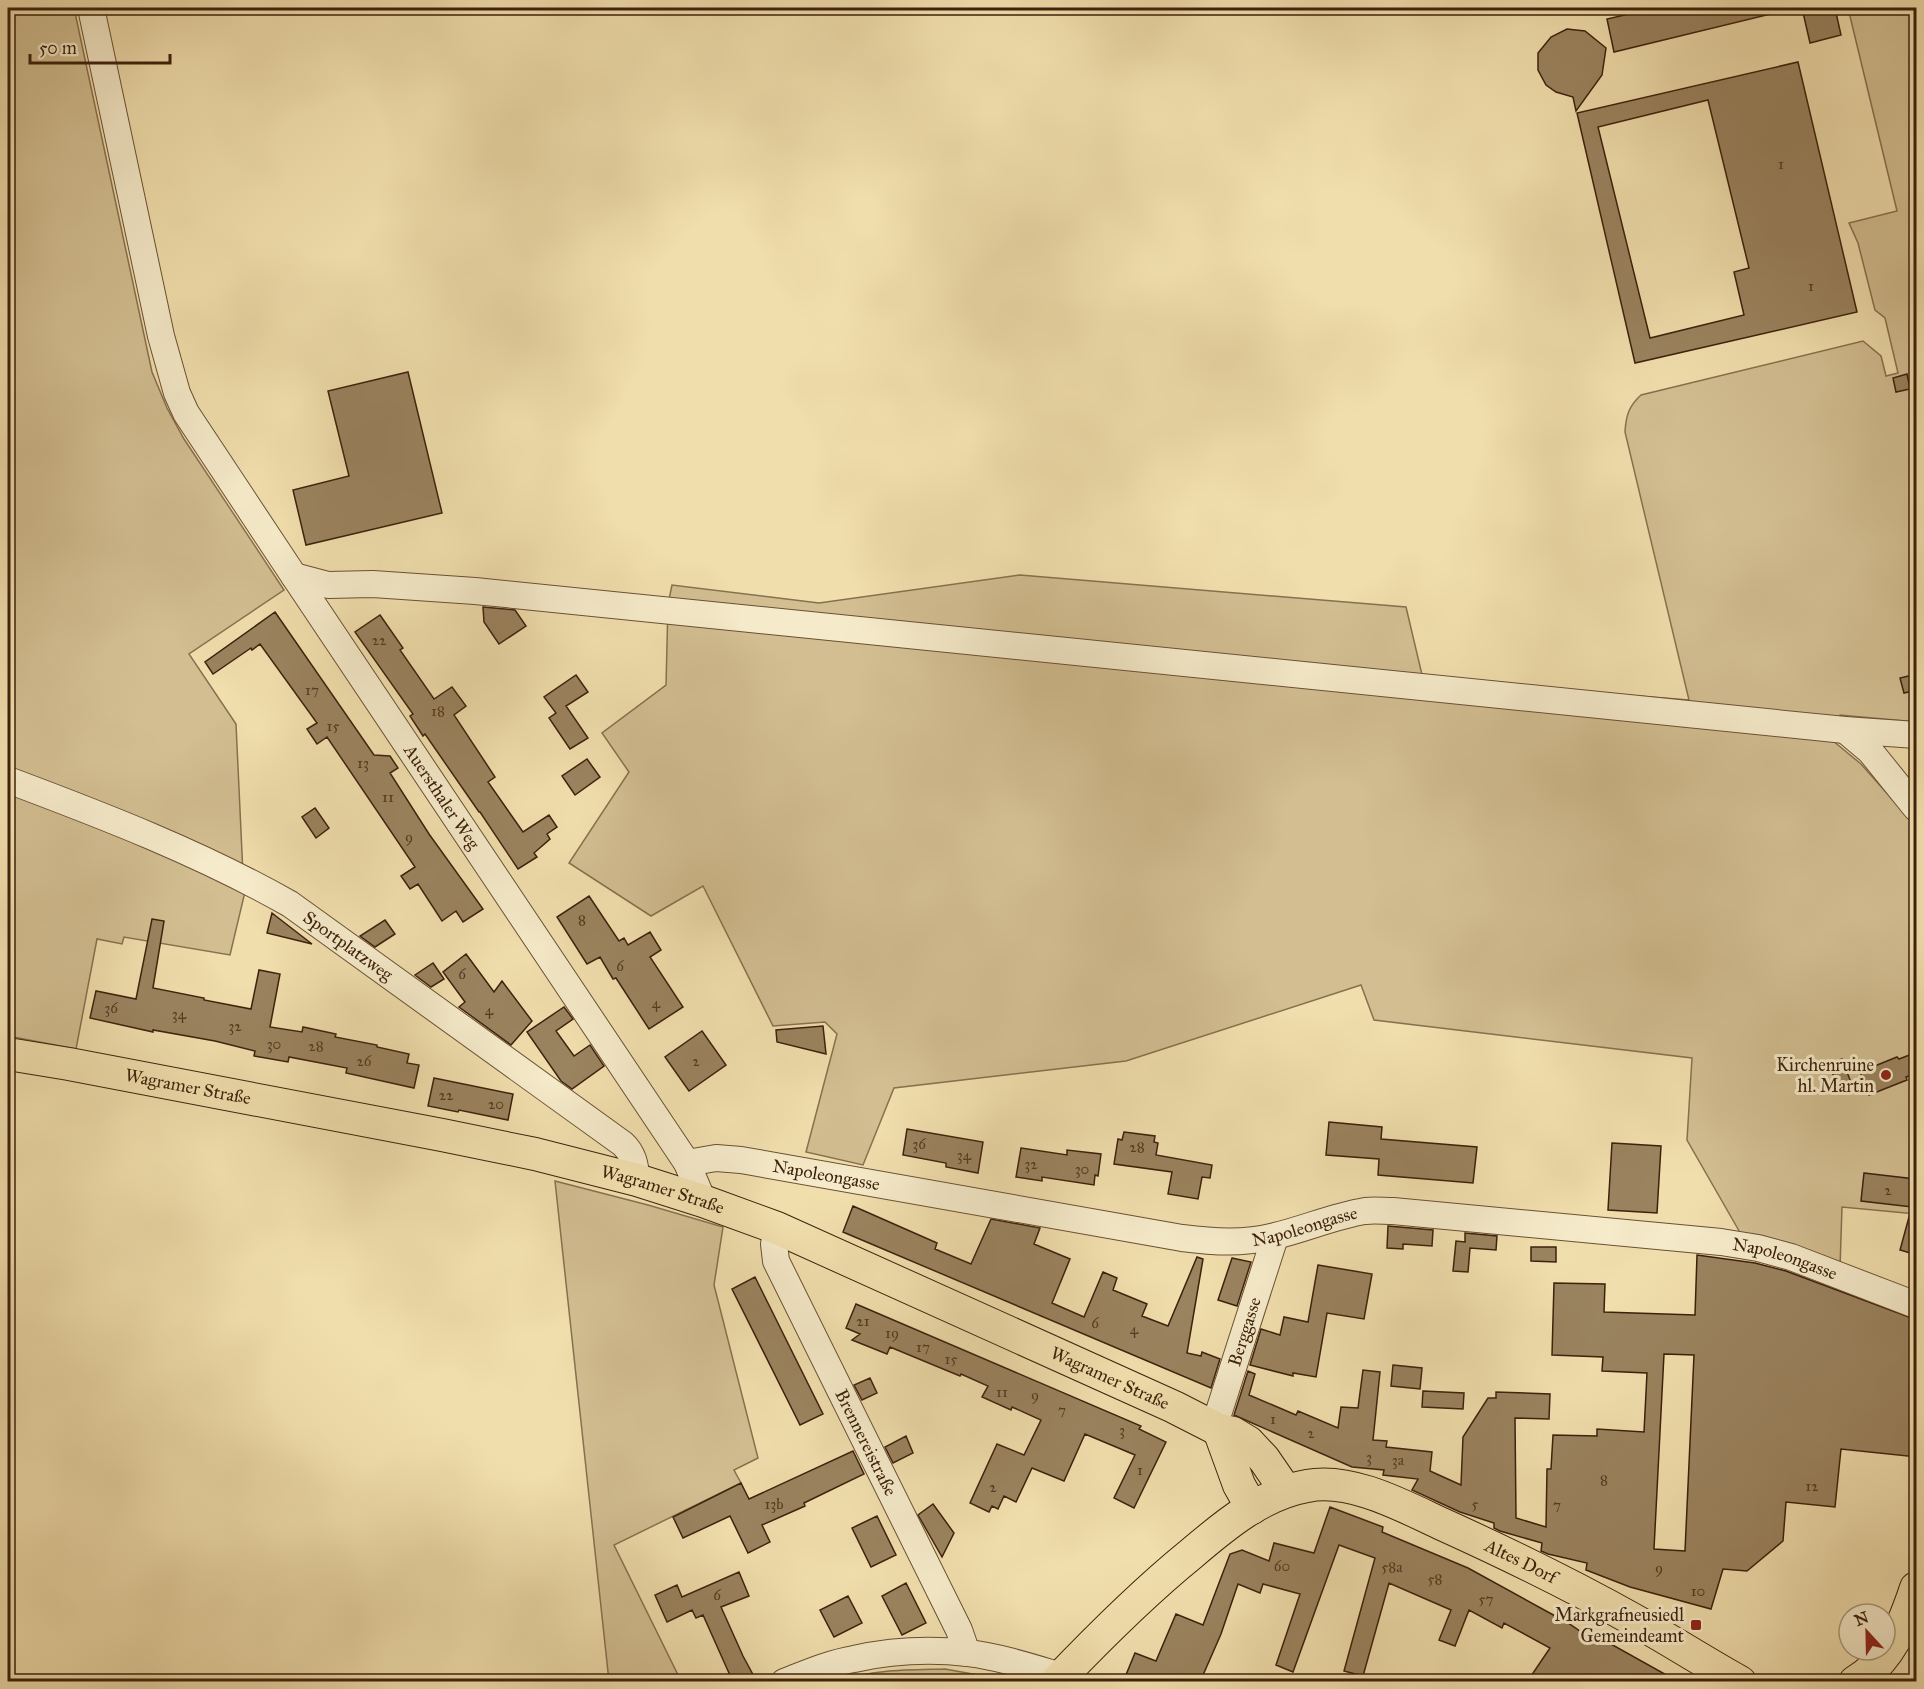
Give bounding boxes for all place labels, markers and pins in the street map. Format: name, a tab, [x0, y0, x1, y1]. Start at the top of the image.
place label: Kirchenruine hl. Martin	[1776, 1054, 1874, 1097]
marker: Kirchenruine hl. Martin	[1879, 1068, 1893, 1082]
place label: Markgrafneusiedl Gemeindeamt	[1554, 1604, 1685, 1647]
marker: Markgrafneusiedl Gemeindeamt	[1689, 1618, 1703, 1632]

